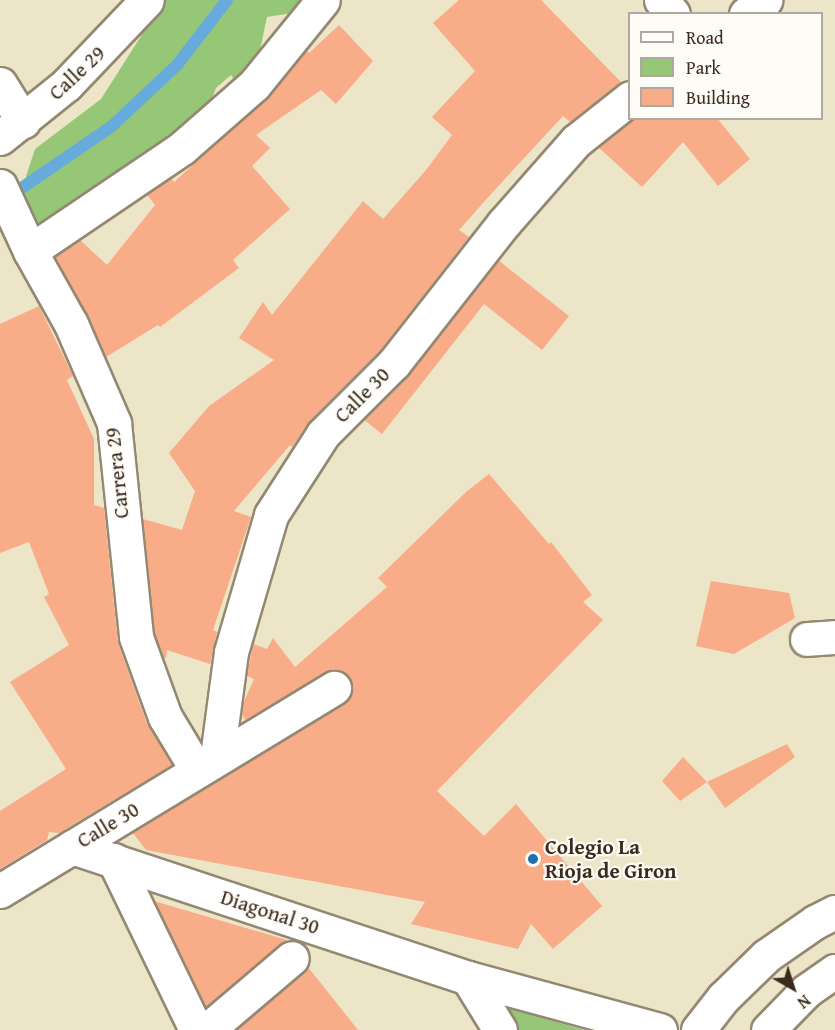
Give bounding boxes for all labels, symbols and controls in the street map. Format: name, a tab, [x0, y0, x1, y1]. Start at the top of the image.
legend	[628, 12, 823, 120]
text: Road	[686, 24, 724, 51]
street label: Calle 29	[44, 41, 110, 105]
text: Park	[686, 54, 721, 81]
text: Building	[686, 84, 750, 111]
street label: Calle 30	[329, 362, 395, 428]
street label: Carrera 29	[100, 426, 134, 520]
street label: Calle 30	[72, 797, 144, 853]
place label: Colegio La Rioja de Giron	[545, 834, 677, 884]
marker: Colegio La Rioja de Giron	[526, 852, 540, 866]
street label: Diagonal 30	[218, 884, 322, 940]
north arrow	[763, 958, 823, 1018]
text: N	[793, 989, 816, 1015]

